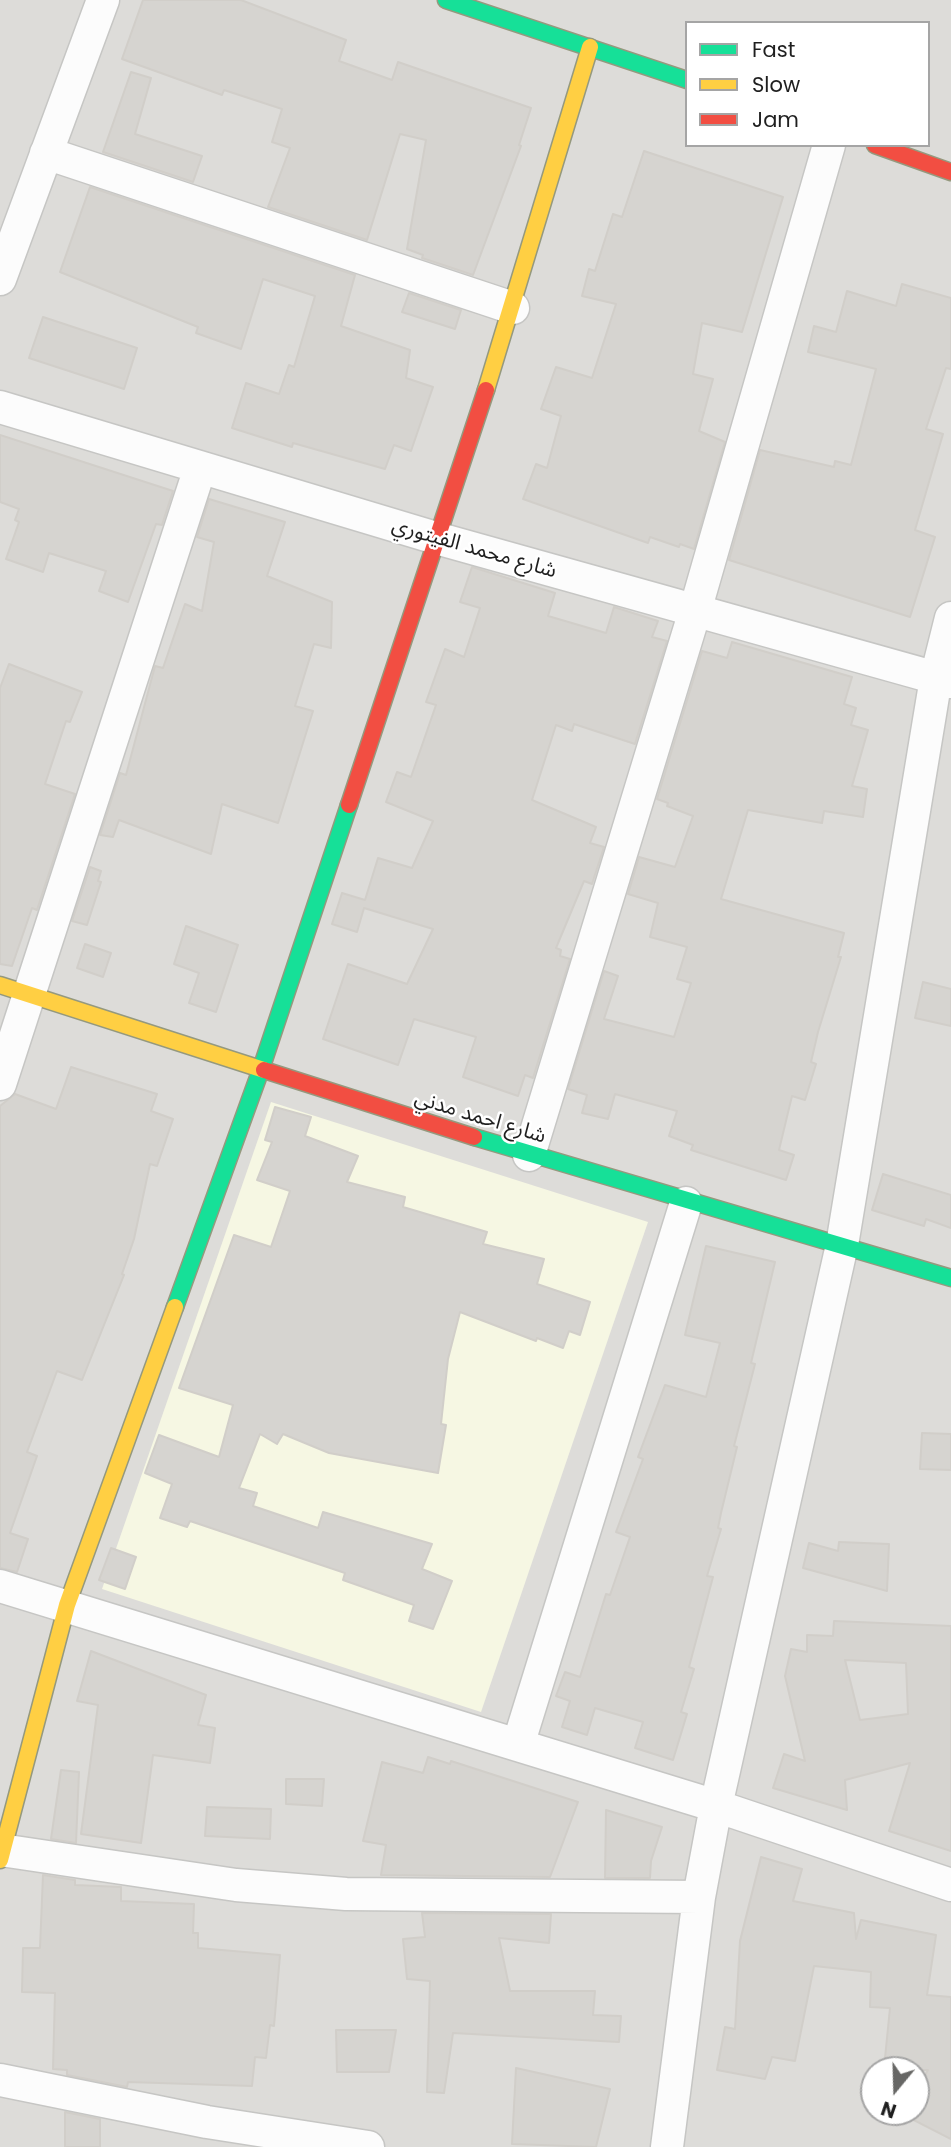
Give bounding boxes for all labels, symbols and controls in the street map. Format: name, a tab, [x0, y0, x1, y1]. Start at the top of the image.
legend	[685, 21, 930, 147]
text: Fast	[752, 35, 795, 64]
text: Slow	[752, 70, 800, 99]
text: Jam	[752, 105, 799, 134]
street label: شارع محمد الفيتوري	[389, 513, 559, 585]
street label: شارع احمد مدني	[411, 1086, 549, 1150]
north arrow	[860, 2056, 930, 2126]
text: N	[878, 2094, 900, 2125]

